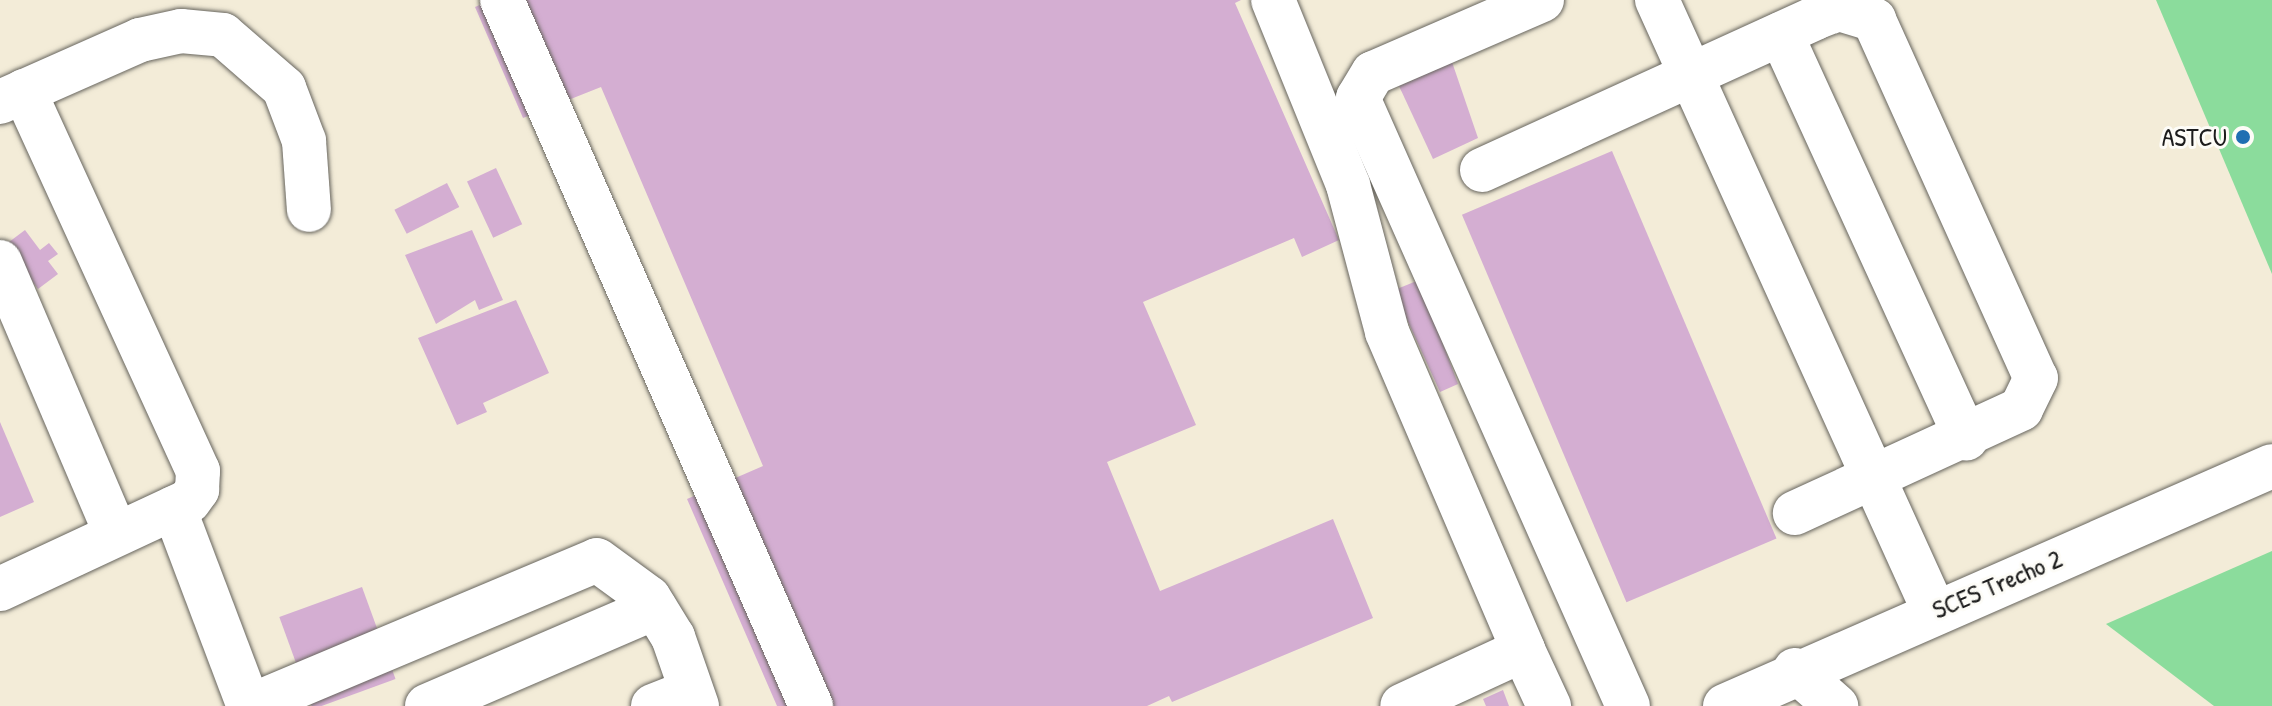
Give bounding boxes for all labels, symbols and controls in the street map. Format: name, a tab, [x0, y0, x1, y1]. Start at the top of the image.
place label: ASTCU	[2162, 121, 2227, 153]
marker: ASTCU	[2234, 128, 2252, 146]
street label: SCES Trecho 2	[1928, 543, 2066, 625]

